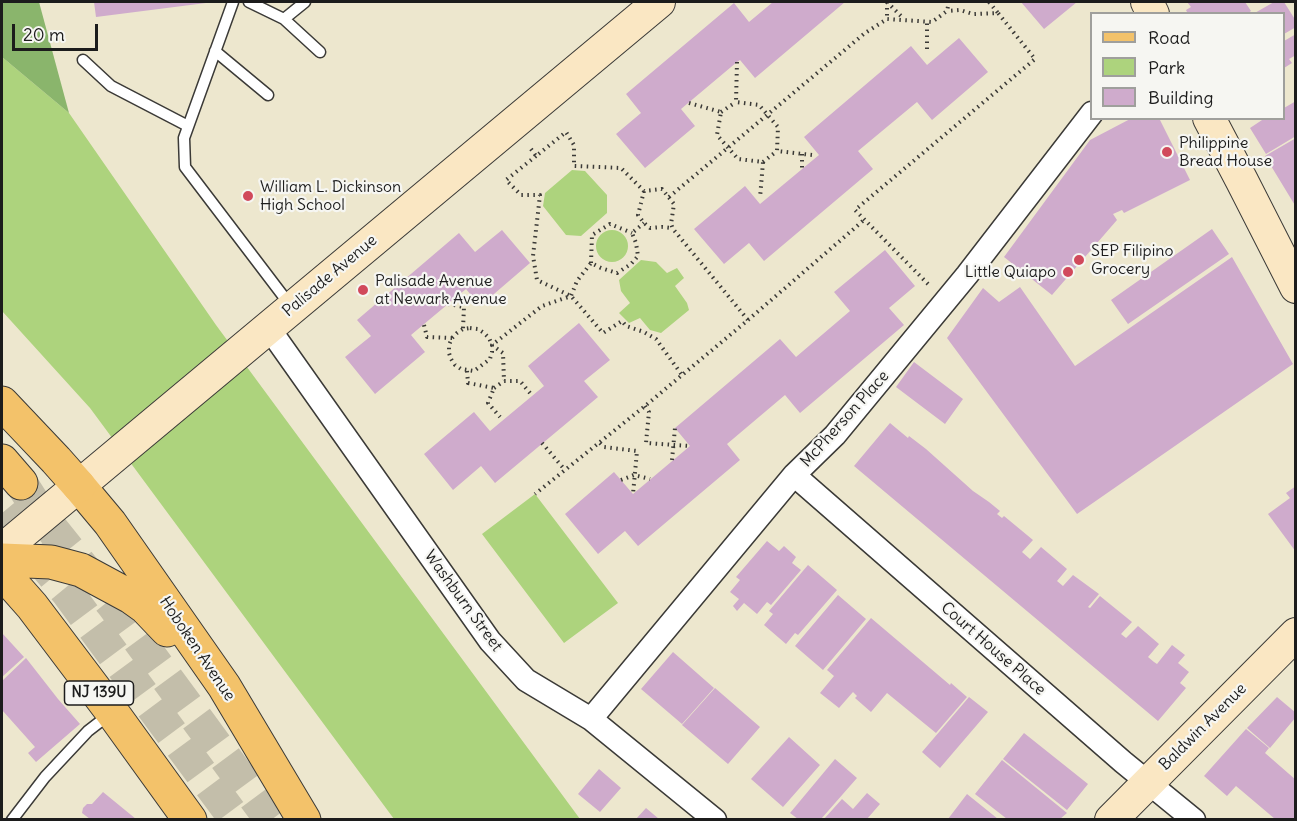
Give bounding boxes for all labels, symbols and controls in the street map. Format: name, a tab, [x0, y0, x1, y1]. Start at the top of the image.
scale bar	[15, 12, 100, 50]
legend	[1090, 12, 1285, 120]
text: 20 m	[23, 23, 65, 46]
text: Road	[1148, 26, 1190, 49]
text: Park	[1148, 56, 1185, 79]
text: Building	[1148, 86, 1213, 109]
place label: Philippine Bread House	[1179, 133, 1272, 171]
marker: Philippine Bread House	[1160, 145, 1174, 159]
place label: William L. Dickinson High School	[260, 177, 401, 215]
marker: William L. Dickinson High School	[241, 189, 255, 203]
street label: Palisade Avenue	[279, 231, 381, 321]
place label: SEP Filipino Grocery	[1091, 241, 1173, 279]
marker: SEP Filipino Grocery	[1072, 253, 1086, 267]
place label: Little Quiapo	[965, 262, 1056, 282]
marker: Little Quiapo	[1061, 265, 1075, 279]
place label: Palisade Avenue at Newark Avenue	[375, 271, 507, 309]
marker: Palisade Avenue at Newark Avenue	[356, 283, 370, 297]
street label: McPherson Place	[797, 367, 893, 471]
street label: Washburn Street	[420, 547, 506, 655]
street label: Hoboken Avenue	[155, 593, 239, 705]
street label: Court House Place	[937, 598, 1049, 700]
street label: Baldwin Avenue	[1155, 679, 1251, 775]
road number: NJ 139U	[64, 681, 134, 705]

